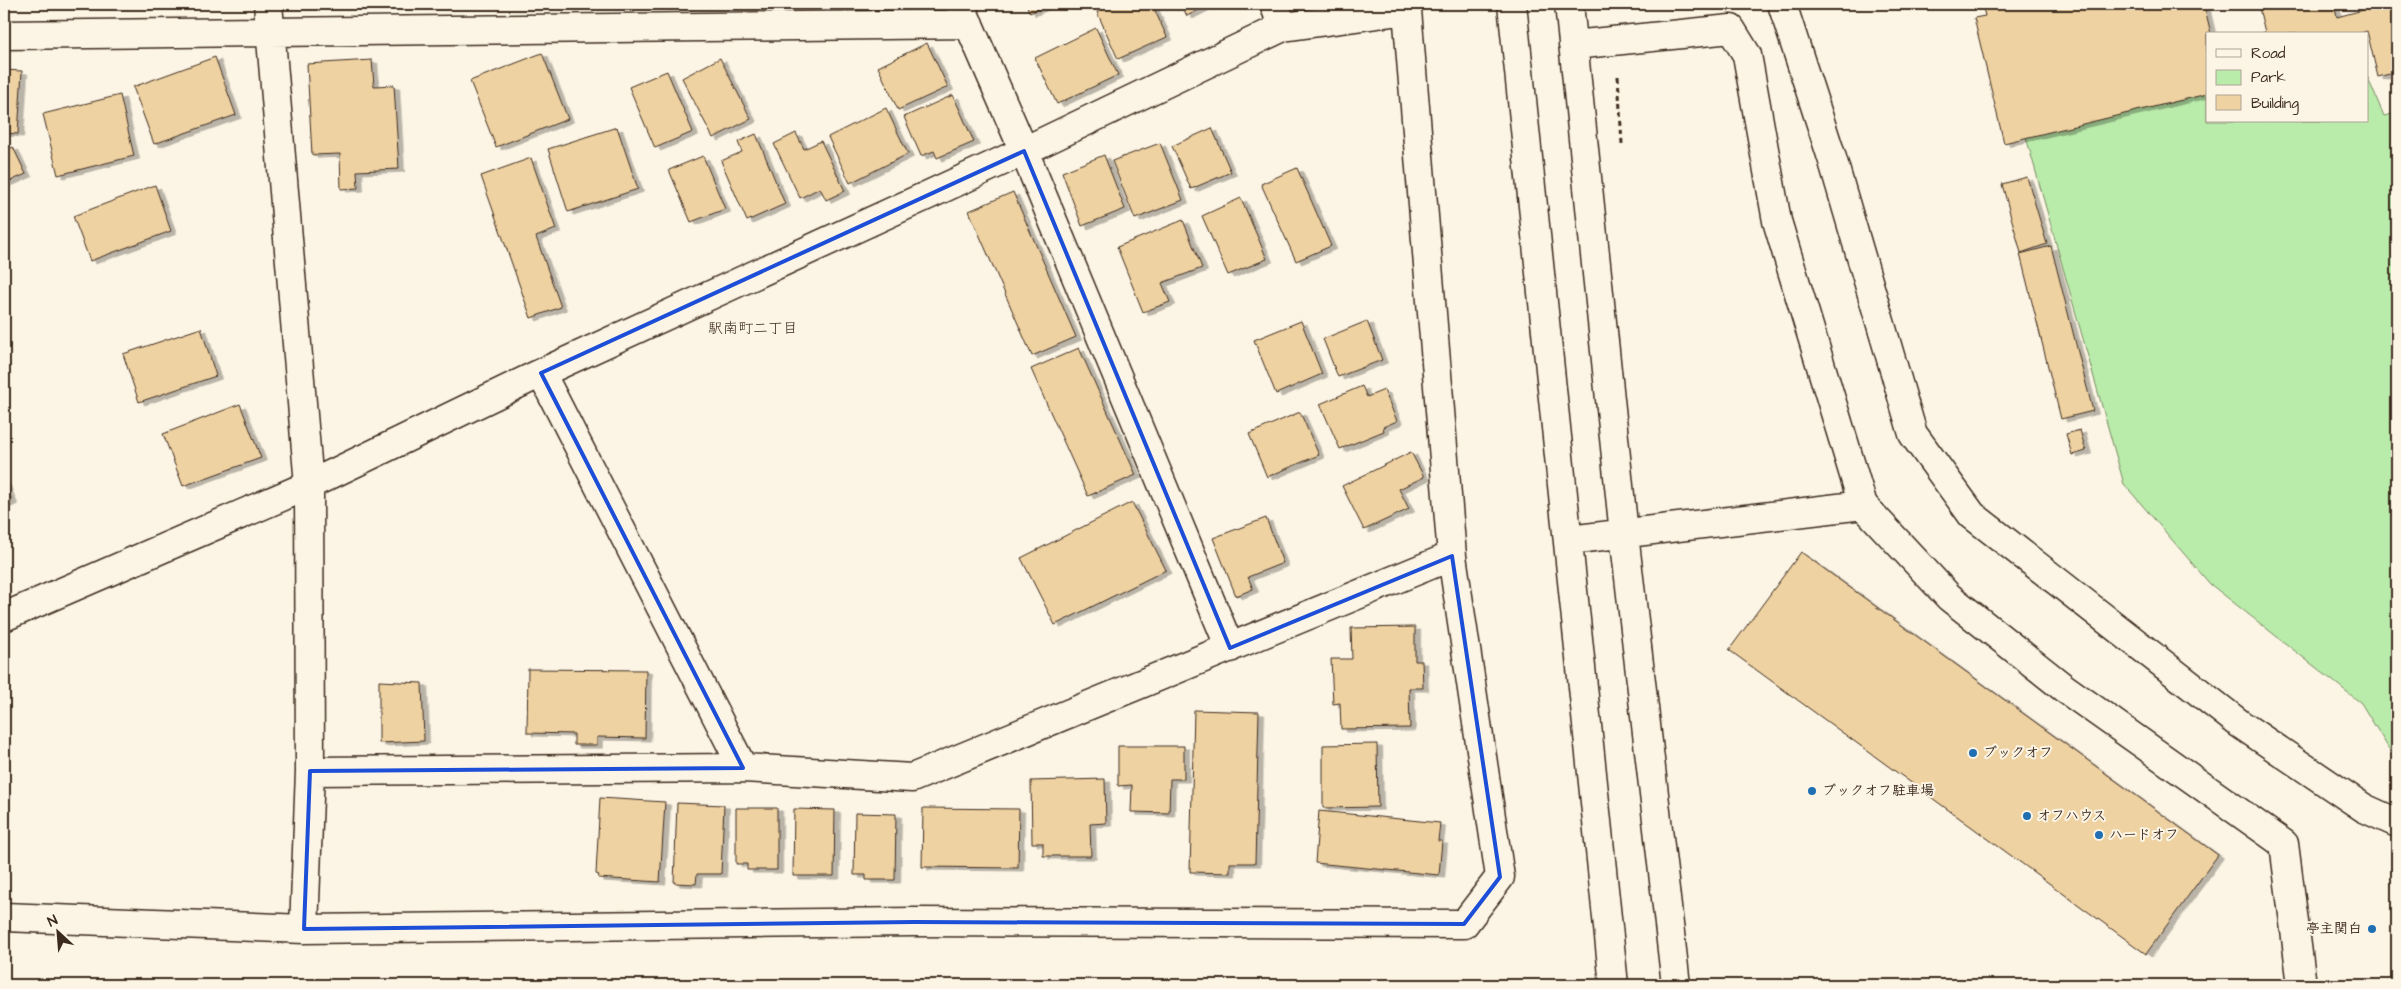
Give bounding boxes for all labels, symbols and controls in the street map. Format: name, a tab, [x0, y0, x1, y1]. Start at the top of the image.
legend	[2206, 32, 2368, 122]
text: Road	[2251, 43, 2286, 64]
text: Park	[2251, 67, 2286, 88]
text: Building	[2251, 93, 2299, 115]
district label: 駅南町二丁目	[708, 318, 798, 339]
place label: ブックオフ	[1983, 743, 2053, 763]
marker: ブックオフ	[1967, 747, 1979, 759]
place label: ブックオフ駐車場	[1822, 781, 1934, 801]
marker: ブックオフ駐車場	[1806, 785, 1818, 797]
place label: オフハウス	[2037, 806, 2106, 826]
marker: オフハウス	[2021, 810, 2033, 822]
place label: ハードオフ	[2109, 825, 2179, 845]
marker: ハードオフ	[2093, 829, 2105, 841]
north arrow	[32, 906, 82, 956]
text: N	[44, 910, 61, 932]
place label: 亭主関白	[2306, 919, 2362, 939]
marker: 亭主関白	[2366, 923, 2378, 935]

